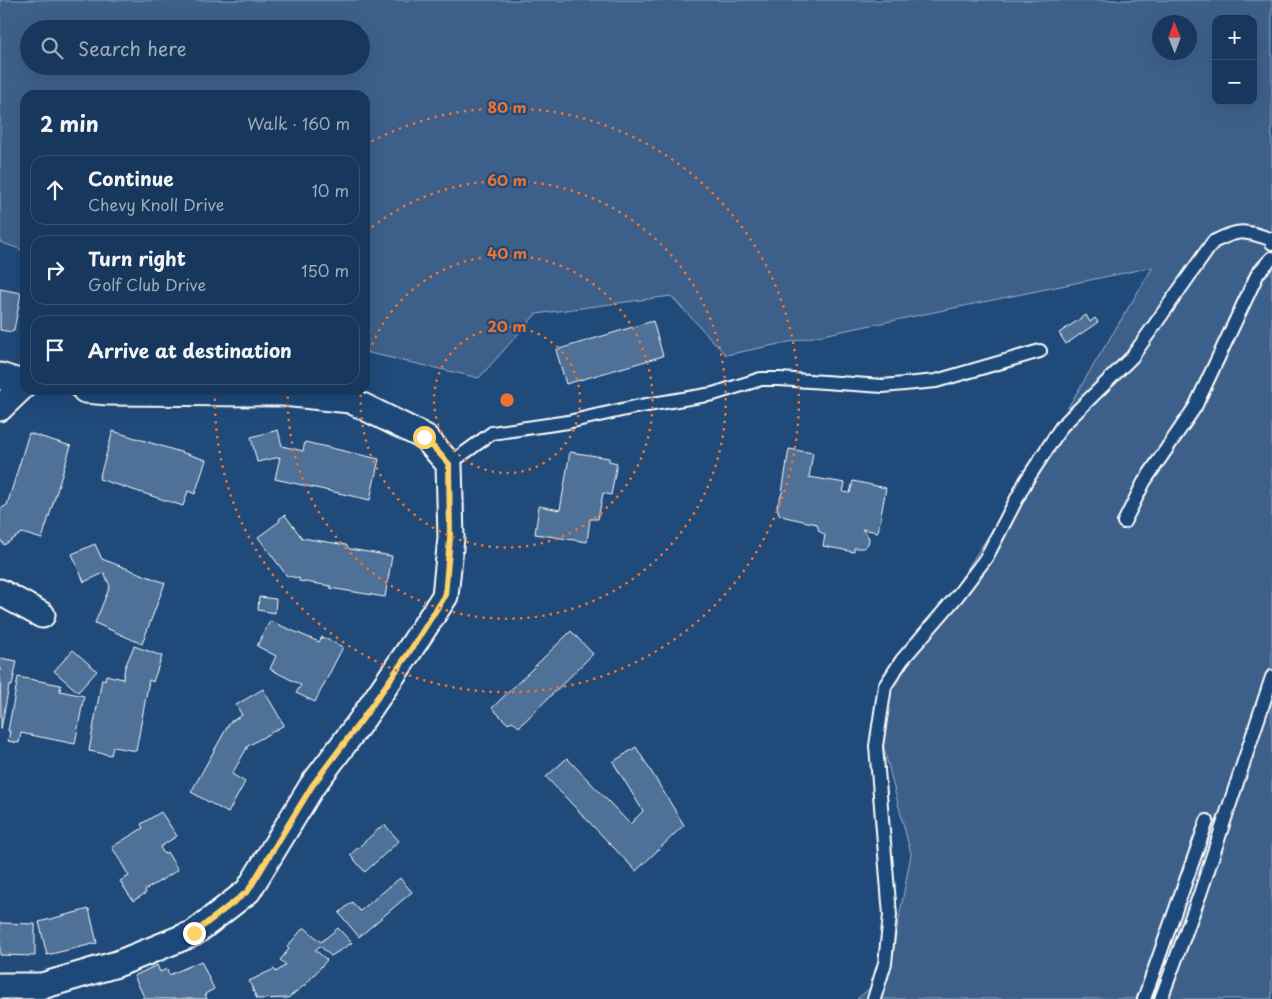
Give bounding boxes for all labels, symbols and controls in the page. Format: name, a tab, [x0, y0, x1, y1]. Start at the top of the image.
north arrow	[1152, 15, 1197, 60]
map controls	[1212, 15, 1257, 105]
button: +	[1212, 15, 1257, 60]
search box	[20, 20, 370, 75]
icon: search	[38, 34, 66, 62]
text: Search here	[78, 34, 187, 62]
button: −	[1212, 60, 1257, 105]
text: 80 m	[487, 95, 527, 118]
text: 2 min	[40, 107, 99, 139]
text: Walk · 160 m	[247, 111, 350, 135]
text: Continue	[88, 164, 174, 192]
text: 60 m	[487, 168, 527, 191]
icon: ahead	[41, 176, 69, 204]
text: 10 m	[312, 178, 349, 202]
text: Chevy Knoll Drive	[88, 192, 224, 216]
text: 40 m	[487, 241, 527, 264]
text: Turn right	[88, 244, 186, 272]
icon: right	[41, 256, 69, 284]
text: 150 m	[301, 258, 349, 282]
text: Golf Club Drive	[88, 272, 206, 296]
text: 20 m	[488, 314, 526, 337]
icon: arrive	[41, 336, 69, 364]
text: Arrive at destination	[88, 336, 292, 364]
centre of rings	[498, 391, 516, 409]
route start	[413, 426, 436, 449]
route end	[183, 922, 206, 945]

